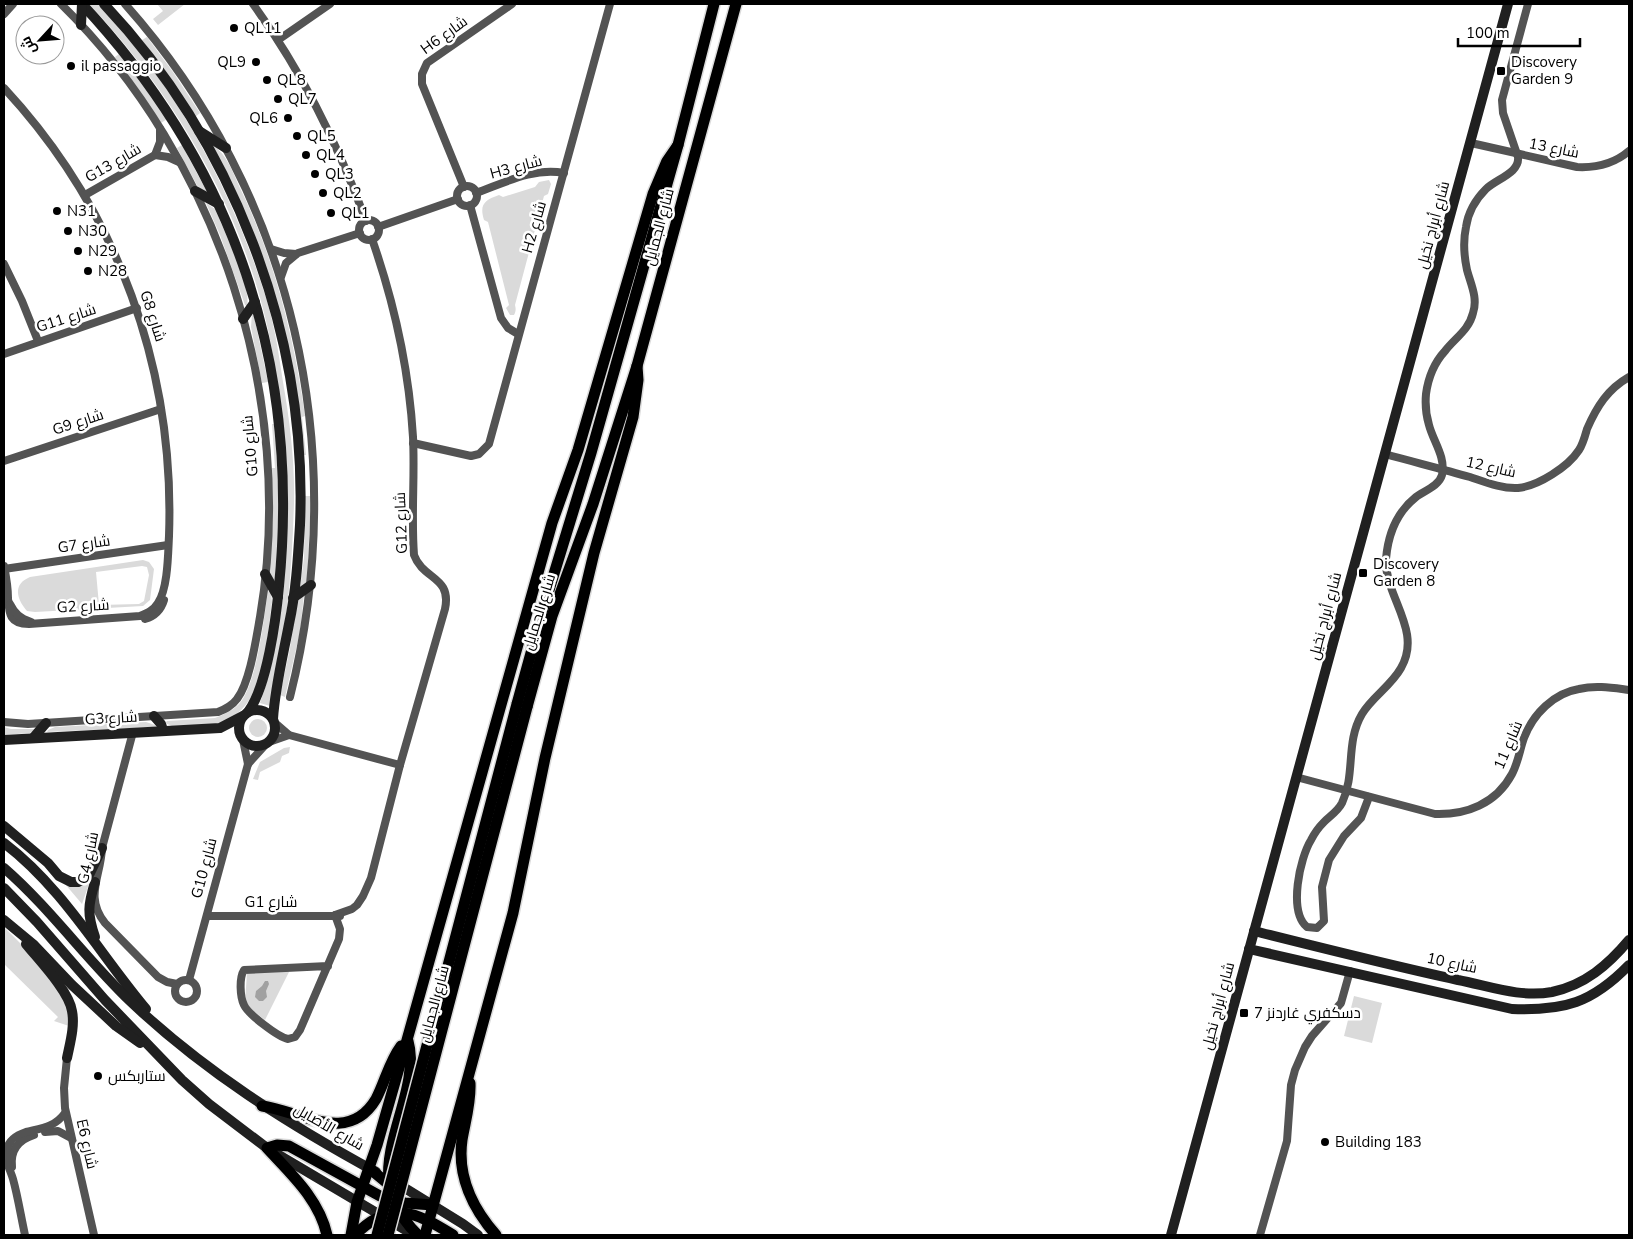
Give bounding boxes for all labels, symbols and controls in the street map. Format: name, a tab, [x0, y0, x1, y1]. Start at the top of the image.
street label: H6 شارع	[417, 11, 472, 60]
north arrow	[15, 15, 65, 65]
scale bar	[1458, 15, 1580, 47]
place label: QL11	[244, 18, 282, 38]
marker: QL11	[228, 22, 240, 34]
text: 100 m	[1466, 23, 1510, 43]
text: ش	[16, 33, 41, 58]
place label: QL9	[217, 52, 246, 72]
place label: Discovery Garden 9	[1511, 52, 1577, 89]
place label: il passaggio	[81, 56, 161, 76]
marker: QL9	[250, 56, 262, 68]
marker: il passaggio	[65, 60, 77, 72]
marker: Discovery Garden 9	[1495, 65, 1507, 77]
place label: QL8	[277, 70, 306, 90]
marker: QL8	[261, 74, 273, 86]
place label: QL7	[288, 89, 317, 109]
marker: QL7	[272, 93, 284, 105]
place label: QL6	[249, 108, 278, 128]
marker: QL6	[282, 112, 294, 124]
place label: QL5	[307, 126, 336, 146]
marker: QL5	[291, 130, 303, 142]
street label: شارع 13	[1527, 133, 1581, 164]
street label: G13 شارع	[81, 139, 145, 188]
place label: QL4	[316, 145, 345, 165]
marker: QL4	[300, 149, 312, 161]
street label: H3 شارع	[488, 150, 545, 185]
place label: QL3	[325, 164, 354, 184]
marker: QL3	[309, 168, 321, 180]
street label: شارع أبراج نخيل	[1412, 179, 1455, 271]
place label: QL2	[333, 183, 362, 203]
street label: شارع الجمايل	[639, 186, 680, 268]
marker: QL2	[317, 187, 329, 199]
street label: H2 شارع	[517, 199, 552, 256]
place label: N31	[67, 201, 96, 221]
place label: QL1	[341, 203, 370, 223]
marker: N31	[51, 205, 63, 217]
marker: QL1	[325, 207, 337, 219]
place label: N30	[78, 221, 107, 241]
marker: N30	[62, 225, 74, 237]
place label: N29	[88, 241, 117, 261]
marker: N29	[72, 245, 84, 257]
place label: N28	[98, 261, 127, 281]
marker: N28	[82, 265, 94, 277]
street label: G8 شارع	[134, 288, 171, 345]
street label: G11 شارع	[34, 299, 99, 338]
street label: G9 شارع	[50, 404, 107, 441]
street label: G10 شارع	[237, 414, 264, 478]
street label: شارع 12	[1464, 452, 1518, 483]
street label: G12 شارع	[390, 492, 413, 554]
street label: G7 شارع	[56, 530, 112, 559]
place label: Discovery Garden 8	[1373, 554, 1439, 591]
marker: Discovery Garden 8	[1357, 567, 1369, 579]
street label: شارع أبراج نخيل	[1304, 570, 1347, 662]
street label: شارع الجمايل	[518, 571, 561, 653]
street label: G2 شارع	[56, 595, 110, 618]
street label: G3 شارع	[84, 707, 138, 730]
street label: شارع 11	[1489, 718, 1528, 773]
street label: G4 شارع	[73, 830, 104, 886]
street label: G10 شارع	[186, 836, 223, 901]
street label: G1 شارع	[245, 892, 297, 913]
street label: شارع 10	[1425, 948, 1479, 979]
street label: شارع أبراج نخيل	[1197, 960, 1240, 1052]
street label: شارع الجمايل	[414, 963, 455, 1045]
place label: دسكفري غاردنز 7	[1254, 1003, 1361, 1025]
marker: دسكفري غاردنز 7	[1238, 1007, 1250, 1019]
place label: ستاربكس	[108, 1066, 166, 1086]
marker: ستاربكس	[92, 1070, 104, 1082]
street label: شارع الأصايل	[290, 1099, 368, 1156]
street label: E6 شارع	[71, 1117, 102, 1171]
place label: Building 183	[1335, 1132, 1422, 1152]
marker: Building 183	[1319, 1136, 1331, 1148]

